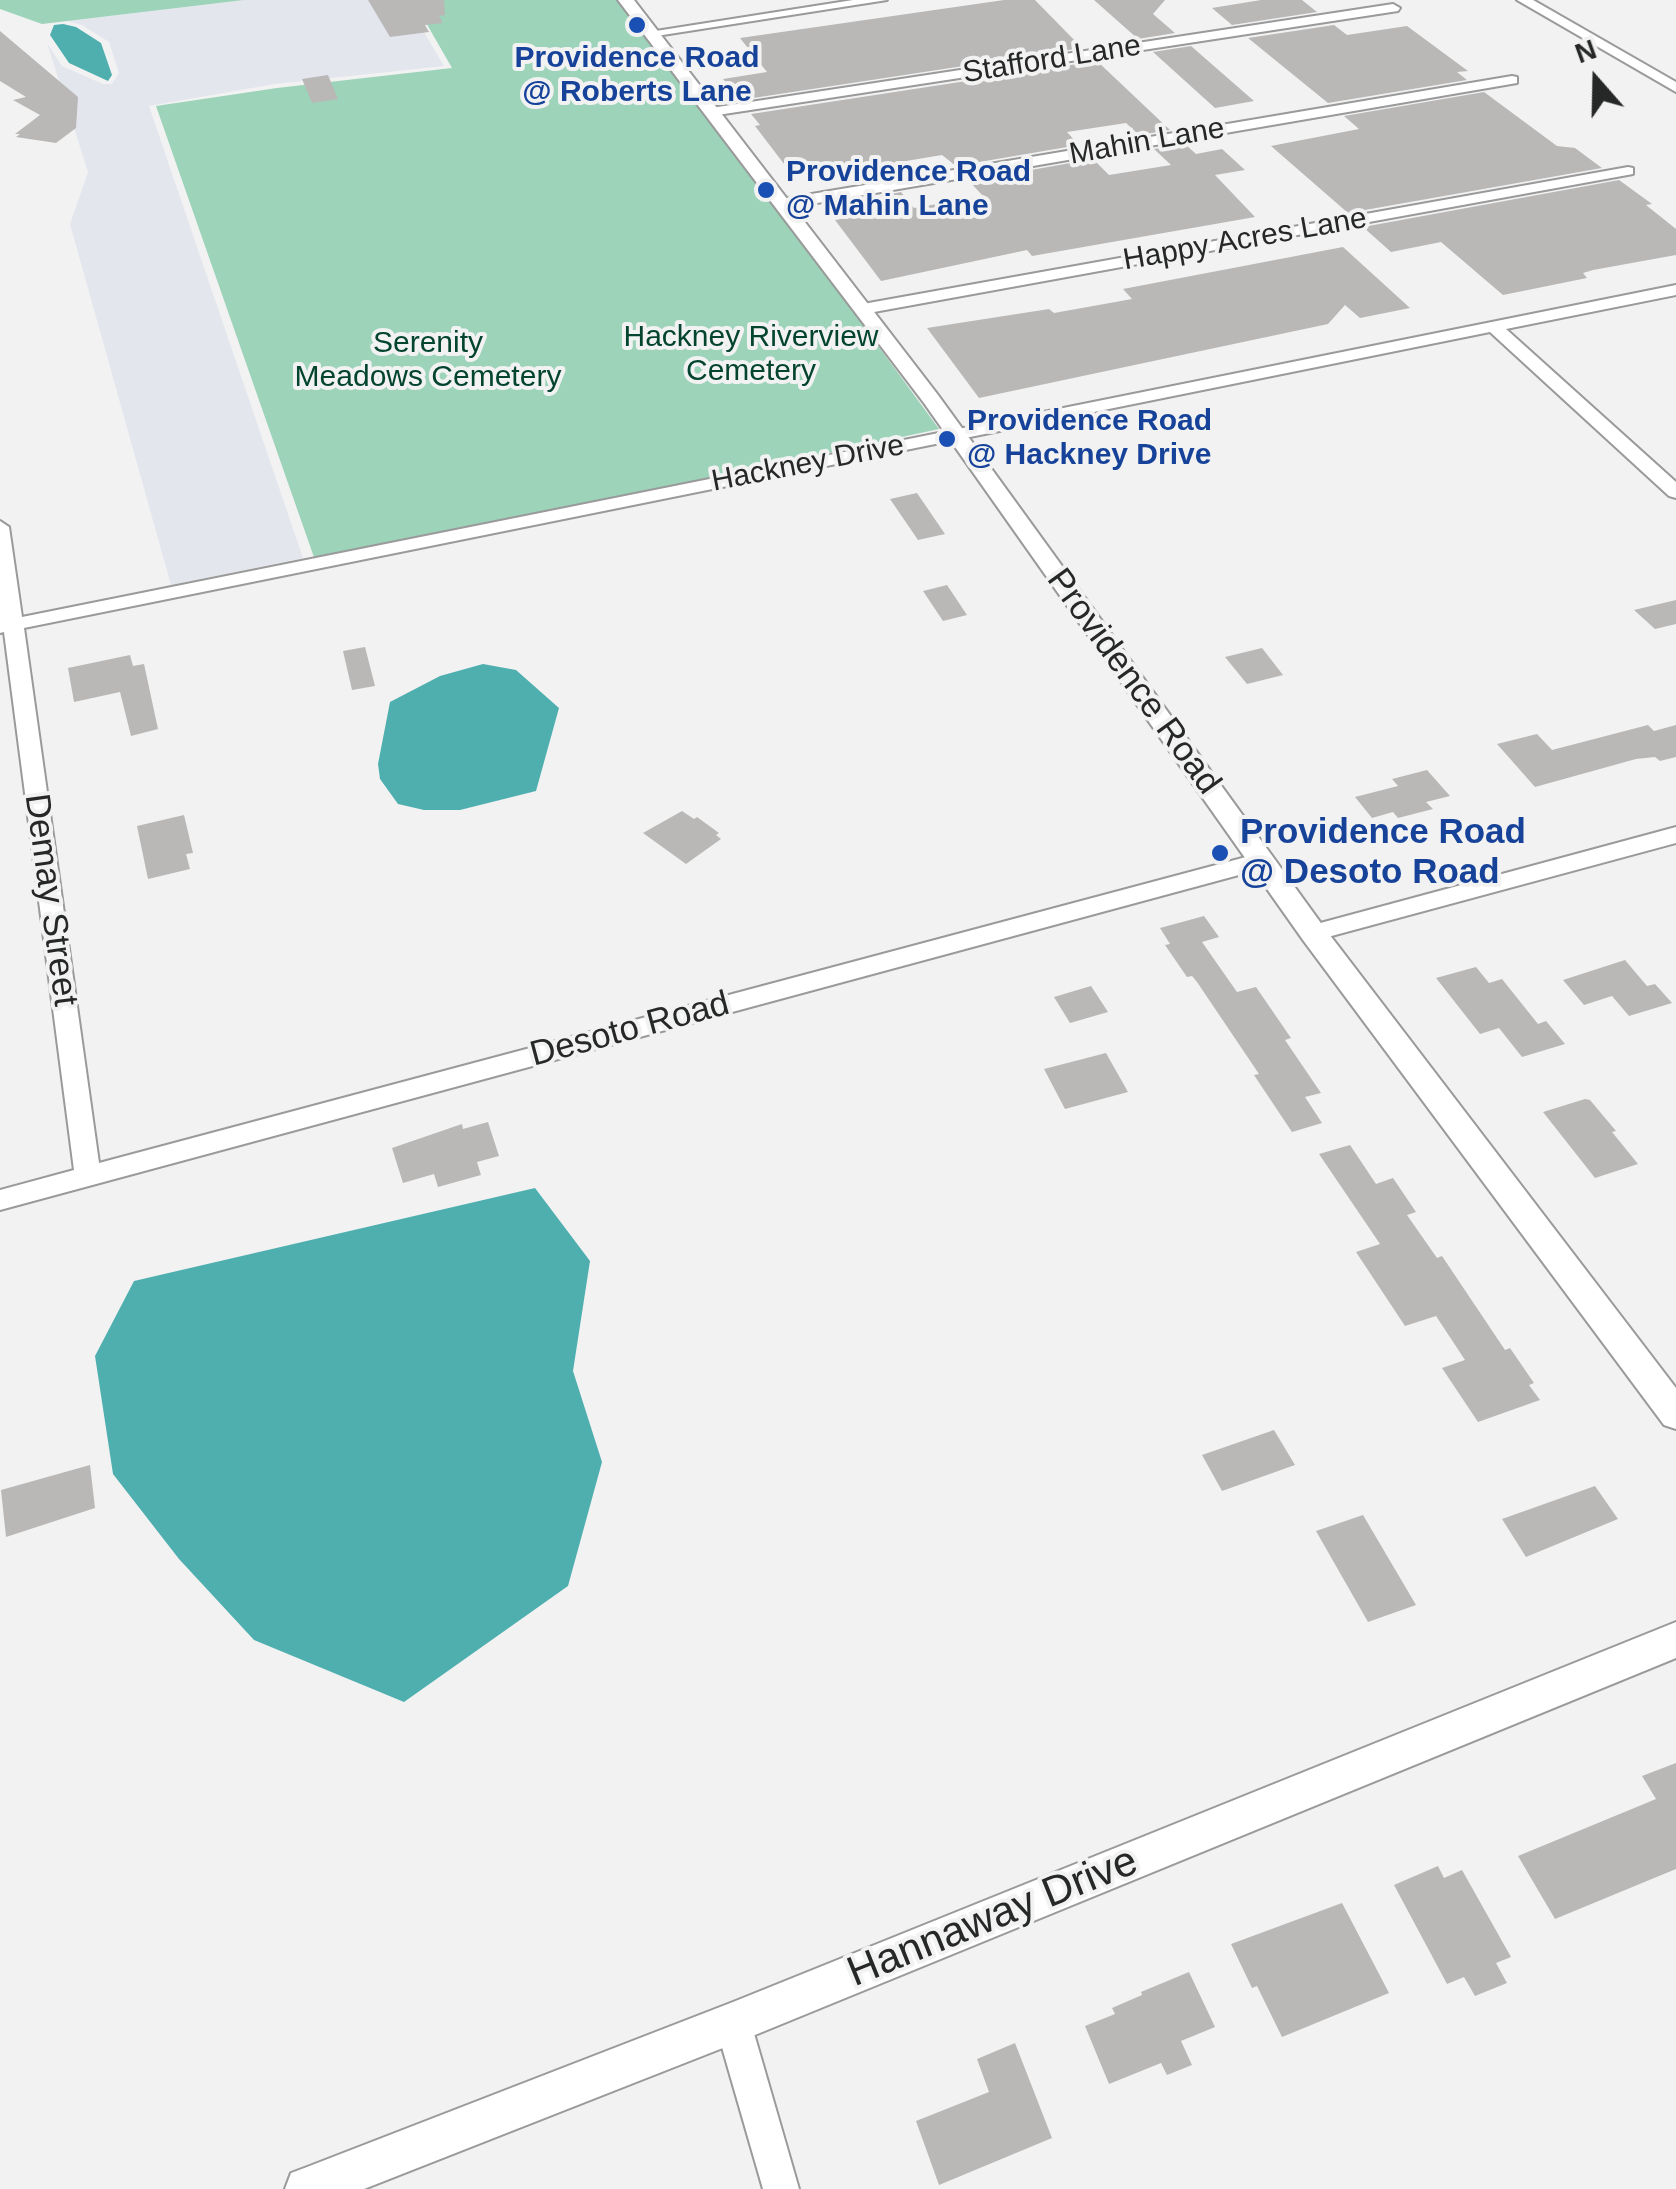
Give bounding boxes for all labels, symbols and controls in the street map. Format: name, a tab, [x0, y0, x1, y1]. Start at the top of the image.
marker: Providence Road @ Roberts Lane	[626, 14, 648, 36]
street label: Stafford Lane	[960, 28, 1144, 92]
north arrow	[1546, 30, 1646, 130]
text: N	[1571, 33, 1600, 69]
place label: Providence Road @ Roberts Lane	[514, 41, 760, 112]
street label: Mahin Lane	[1067, 111, 1227, 173]
place label: Providence Road @ Mahin Lane	[786, 155, 1031, 226]
marker: Providence Road @ Mahin Lane	[755, 179, 777, 201]
street label: Happy Acres Lane	[1120, 201, 1370, 279]
park label: Hackney Riverview Cemetery	[623, 320, 879, 390]
park label: Serenity Meadows Cemetery	[295, 326, 561, 396]
place label: Providence Road @ Hackney Drive	[967, 404, 1212, 474]
street label: Hackney Drive	[709, 428, 907, 500]
marker: Providence Road @ Hackney Drive	[936, 428, 958, 450]
street label: Providence Road	[1037, 561, 1229, 803]
street label: Demay Street	[14, 791, 86, 1009]
place label: Providence Road @ Desoto Road	[1240, 812, 1526, 894]
marker: Providence Road @ Desoto Road	[1209, 842, 1231, 864]
street label: Desoto Road	[526, 983, 734, 1077]
street label: Hannaway Drive	[841, 1837, 1145, 1999]

